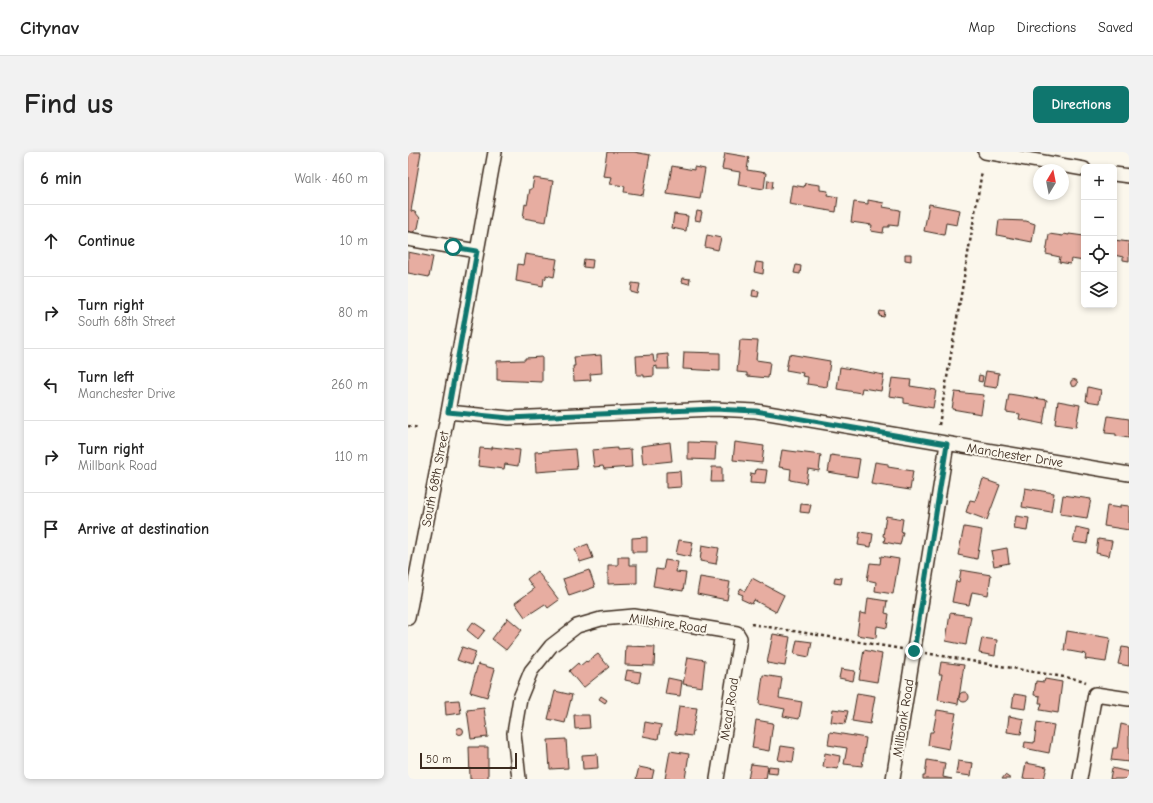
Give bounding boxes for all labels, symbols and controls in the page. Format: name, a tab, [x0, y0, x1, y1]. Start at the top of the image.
text: Citynav	[20, 17, 79, 39]
text: Map	[968, 19, 995, 36]
text: Directions	[1017, 19, 1076, 36]
text: Saved	[1098, 19, 1133, 36]
button: Directions	[1033, 86, 1129, 123]
text: Find us	[24, 88, 113, 120]
north arrow	[1033, 164, 1069, 200]
map controls	[1081, 164, 1117, 308]
button: +	[1081, 164, 1117, 200]
text: 6 min	[40, 169, 82, 188]
text: Walk · 460 m	[294, 171, 368, 186]
button: −	[1081, 200, 1117, 236]
icon: ahead	[40, 230, 62, 252]
text: Continue	[78, 232, 135, 250]
text: 10 m	[340, 233, 368, 248]
button: locate	[1081, 236, 1117, 272]
route start	[444, 238, 462, 256]
button: layers	[1081, 272, 1117, 308]
text: Turn right	[78, 296, 144, 314]
icon: right	[40, 302, 62, 324]
text: 80 m	[338, 305, 368, 320]
text: South 68th Street	[78, 314, 175, 329]
text: Turn left	[78, 368, 134, 386]
icon: left	[40, 374, 62, 396]
text: 260 m	[331, 377, 368, 392]
text: Manchester Drive	[78, 386, 175, 401]
street label: South 68th Street	[418, 429, 452, 528]
text: Turn right	[78, 440, 144, 458]
street label: Manchester Drive	[966, 440, 1065, 470]
icon: right	[40, 446, 62, 468]
text: 110 m	[335, 449, 368, 464]
text: Millbank Road	[78, 458, 157, 473]
icon: arrive	[40, 518, 62, 540]
text: Arrive at destination	[78, 520, 209, 538]
street label: Millshire Road	[628, 610, 708, 636]
route end	[905, 642, 923, 660]
street label: Mead Road	[717, 677, 741, 741]
street label: Millbank Road	[889, 678, 917, 758]
scale bar	[420, 751, 517, 770]
text: 50 m	[426, 753, 451, 766]

